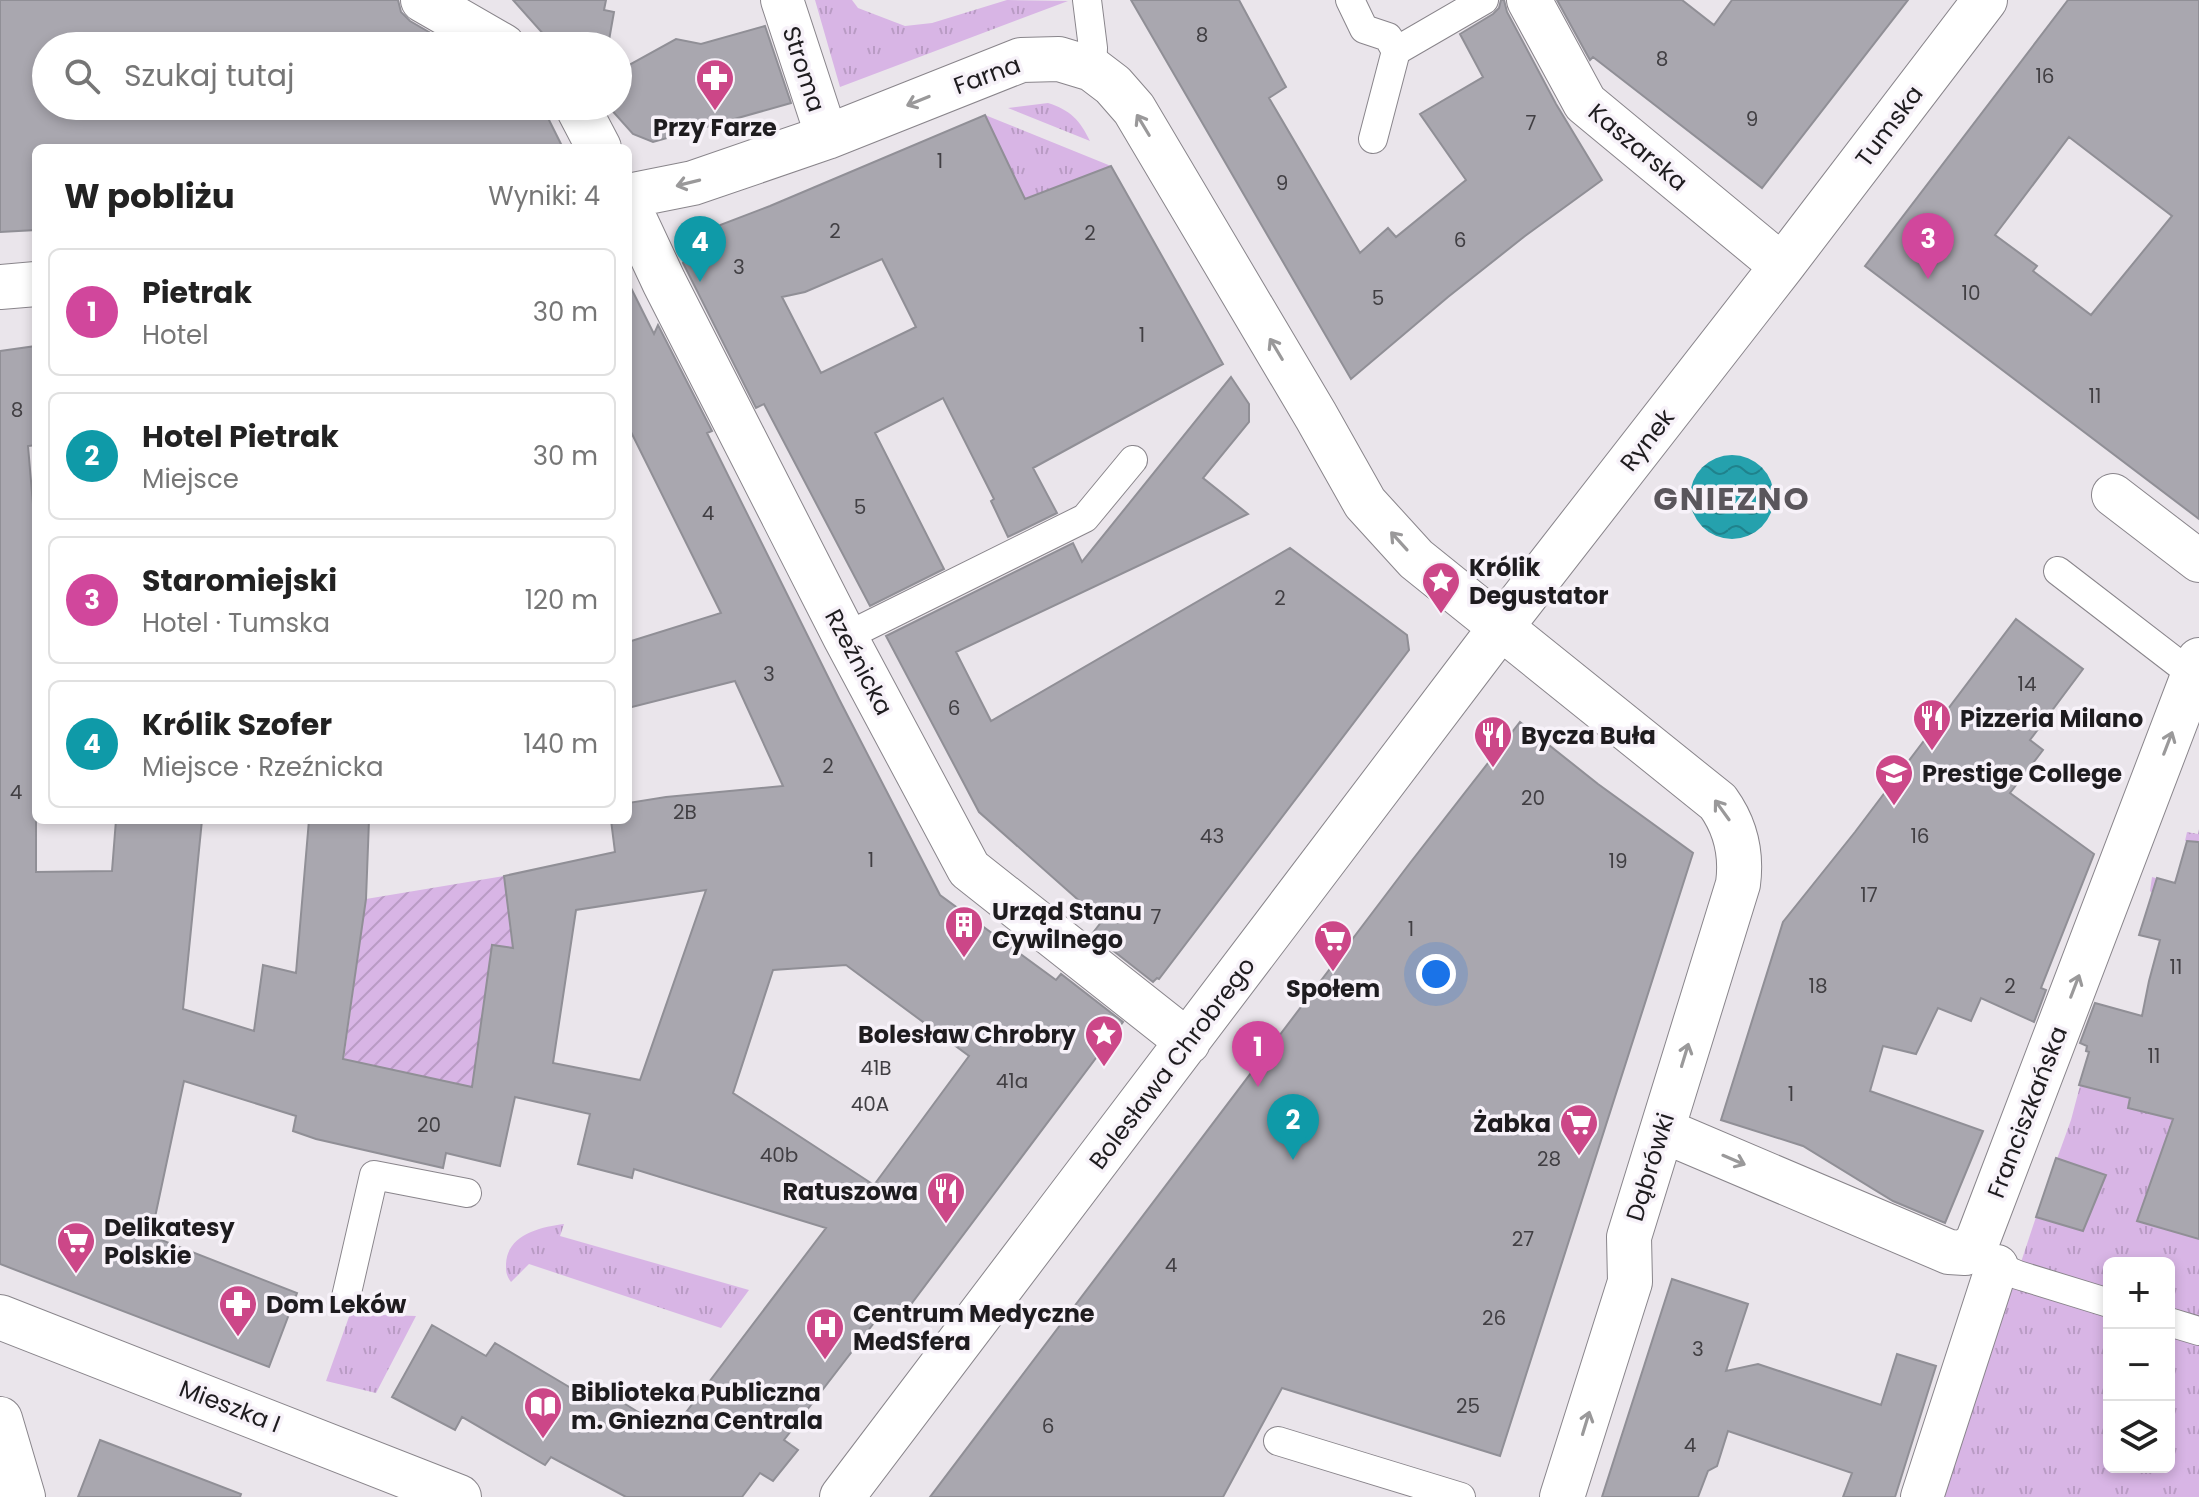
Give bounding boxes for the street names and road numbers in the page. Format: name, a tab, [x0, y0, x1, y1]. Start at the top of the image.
street label: Stroma	[775, 22, 833, 116]
street label: Farna	[949, 48, 1025, 102]
street label: Tumska	[1847, 78, 1931, 174]
street label: Kaszarska	[1581, 96, 1695, 198]
street label: Rynek	[1612, 401, 1682, 478]
street label: Rzeźnicka	[817, 603, 901, 721]
street label: Bolesława Chrobrego	[1081, 950, 1263, 1176]
street label: Franciszkańska	[1979, 1021, 2075, 1203]
street label: Dąbrówki	[1618, 1109, 1682, 1225]
street label: Mieszka I	[175, 1372, 285, 1440]

